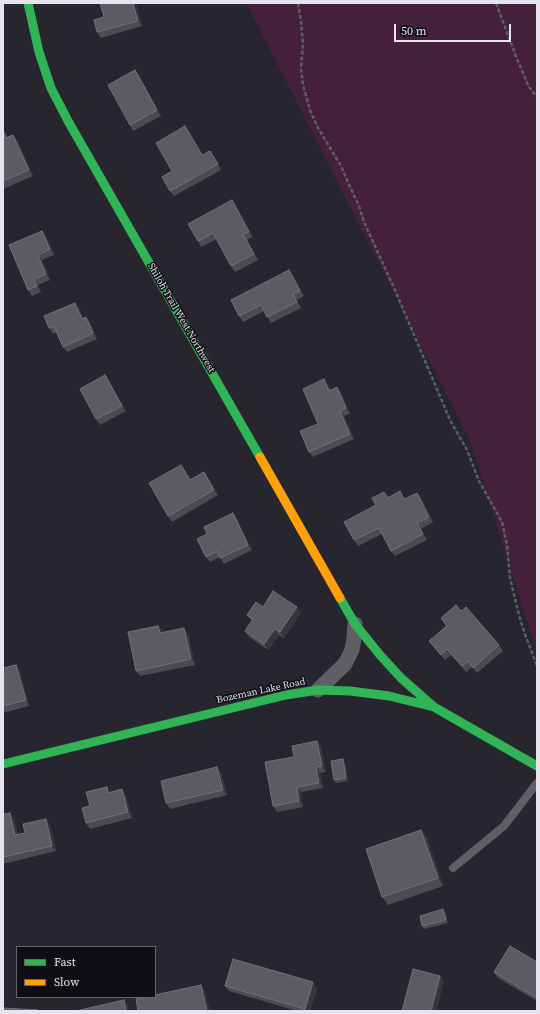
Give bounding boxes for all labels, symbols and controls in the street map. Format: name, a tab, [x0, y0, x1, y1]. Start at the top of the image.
scale bar	[396, 16, 513, 42]
text: 50 m	[401, 23, 427, 39]
street label: Shiloh Trail West Northwest	[145, 261, 217, 375]
street label: Bozeman Lake Road	[216, 676, 306, 706]
legend	[16, 946, 156, 998]
text: Fast	[54, 954, 76, 970]
text: Slow	[54, 974, 79, 990]

